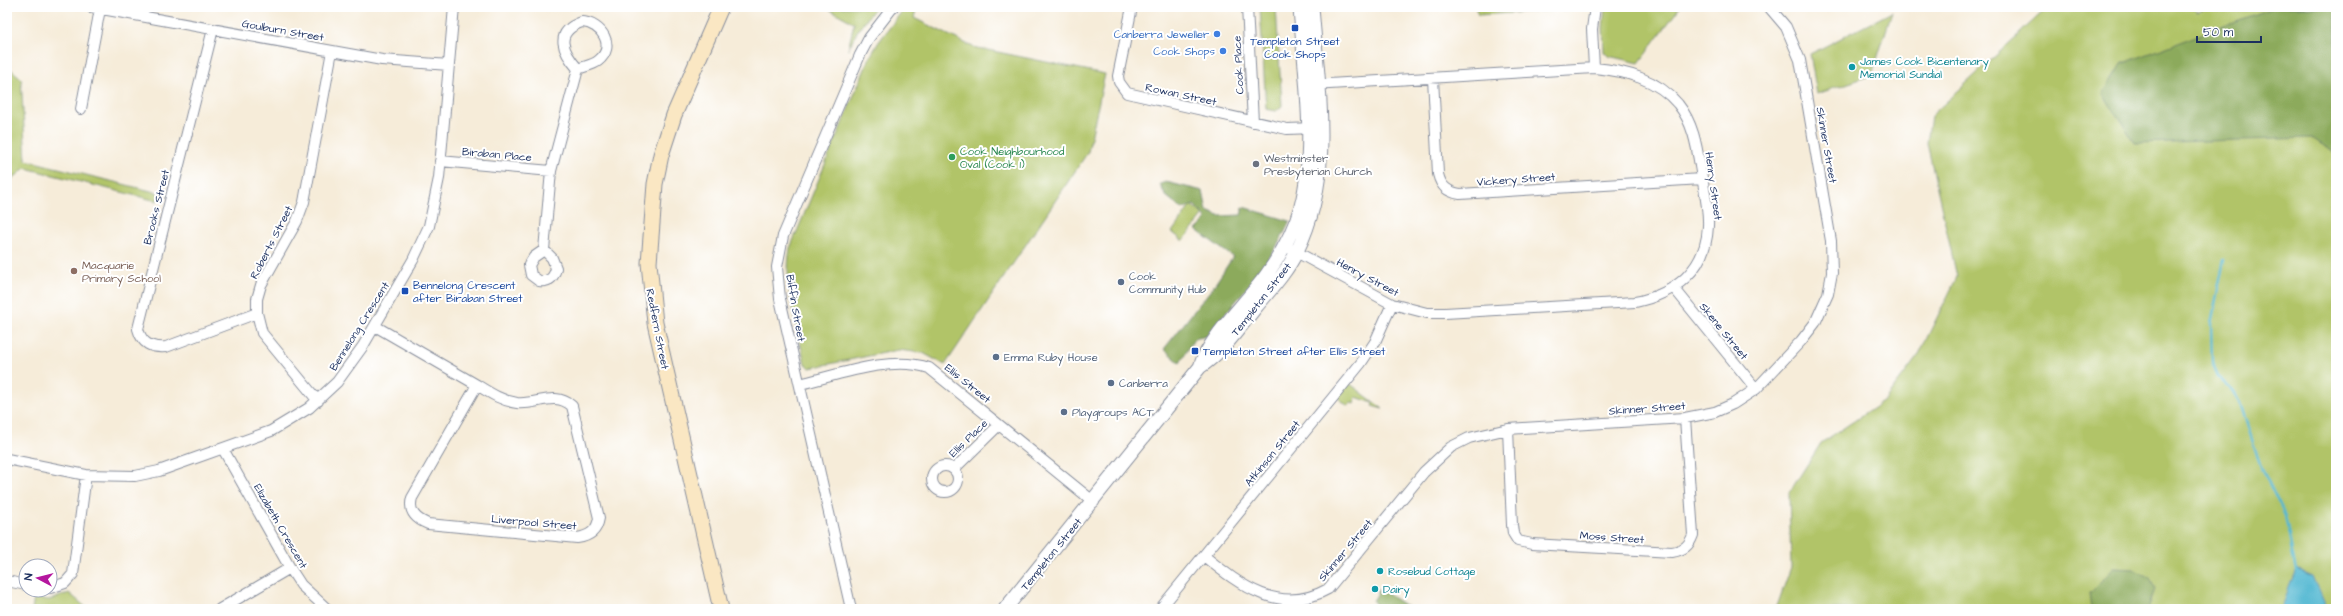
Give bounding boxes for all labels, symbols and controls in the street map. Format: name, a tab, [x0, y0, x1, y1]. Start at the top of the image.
street label: Goulburn Street	[241, 16, 326, 45]
scale bar	[2197, 18, 2261, 44]
marker: Templeton Street Cook Shops	[1290, 23, 1300, 33]
text: 50 m	[2203, 24, 2234, 41]
place label: Canberra Jeweller	[1114, 27, 1209, 42]
marker: Canberra Jeweller	[1212, 29, 1222, 39]
place label: Templeton Street Cook Shops	[1250, 34, 1340, 62]
street label: Cook Place	[1229, 35, 1248, 95]
place label: Cook Shops	[1153, 44, 1215, 59]
marker: Cook Shops	[1218, 46, 1228, 56]
place label: James Cook Bicentenary Memorial Sundial	[1860, 54, 1989, 82]
marker: James Cook Bicentenary Memorial Sundial	[1847, 62, 1857, 72]
street label: Rowan Street	[1144, 80, 1218, 109]
street label: Skinner Street	[1812, 106, 1841, 185]
street label: Biraban Place	[461, 144, 533, 165]
place label: Cook Neighbourhood Oval (Cook 1)	[960, 144, 1065, 172]
place label: Westminster Presbyterian Church	[1264, 151, 1372, 180]
street label: Henry Street	[1700, 151, 1726, 222]
marker: Cook Neighbourhood Oval (Cook 1)	[947, 152, 957, 162]
marker: Westminster Presbyterian Church	[1251, 159, 1261, 169]
street label: Brooks Street	[140, 167, 173, 246]
street label: Vickery Street	[1476, 169, 1556, 191]
street label: Roberts Street	[246, 202, 297, 282]
street label: Henry Street	[1334, 255, 1402, 301]
place label: Macquarie Primary School	[82, 258, 161, 287]
street label: Templeton Street	[1228, 259, 1295, 339]
marker: Macquarie Primary School	[69, 266, 79, 276]
place label: Cook Community Hub	[1129, 269, 1206, 298]
street label: Biffin Street	[782, 273, 809, 343]
marker: Cook Community Hub	[1116, 277, 1126, 287]
street label: Bennelong Crescent	[326, 278, 394, 374]
place label: Bennelong Crescent after Biraban Street	[413, 278, 523, 306]
marker: Bennelong Crescent after Biraban Street	[400, 286, 410, 296]
street label: Redfern Street	[642, 288, 673, 371]
street label: Skene Street	[1696, 300, 1752, 363]
place label: Templeton Street after Ellis Street	[1203, 344, 1386, 359]
marker: Templeton Street after Ellis Street	[1190, 346, 1200, 356]
place label: Emma Ruby House	[1004, 350, 1098, 366]
marker: Emma Ruby House	[991, 352, 1001, 362]
street label: Ellis Street	[941, 360, 994, 407]
place label: Canberra	[1119, 376, 1168, 391]
marker: Canberra	[1106, 378, 1116, 388]
street label: Skinner Street	[1608, 398, 1686, 419]
place label: Playgroups ACT	[1072, 405, 1154, 421]
marker: Playgroups ACT	[1059, 407, 1069, 417]
street label: Ellis Place	[946, 416, 991, 461]
street label: Atkinson Street	[1241, 417, 1304, 489]
street label: Elizabeth Crescent	[250, 481, 311, 572]
street label: Liverpool Street	[491, 511, 578, 534]
street label: Templeton Street	[1017, 514, 1086, 594]
street label: Skinner Street	[1315, 516, 1376, 585]
street label: Moss Street	[1579, 528, 1645, 547]
north arrow	[18, 558, 58, 598]
place label: Rosebud Cottage	[1388, 564, 1475, 580]
marker: Rosebud Cottage	[1375, 566, 1385, 576]
text: N	[21, 572, 36, 581]
place label: Dairy	[1383, 582, 1410, 598]
marker: Dairy	[1370, 584, 1380, 594]

